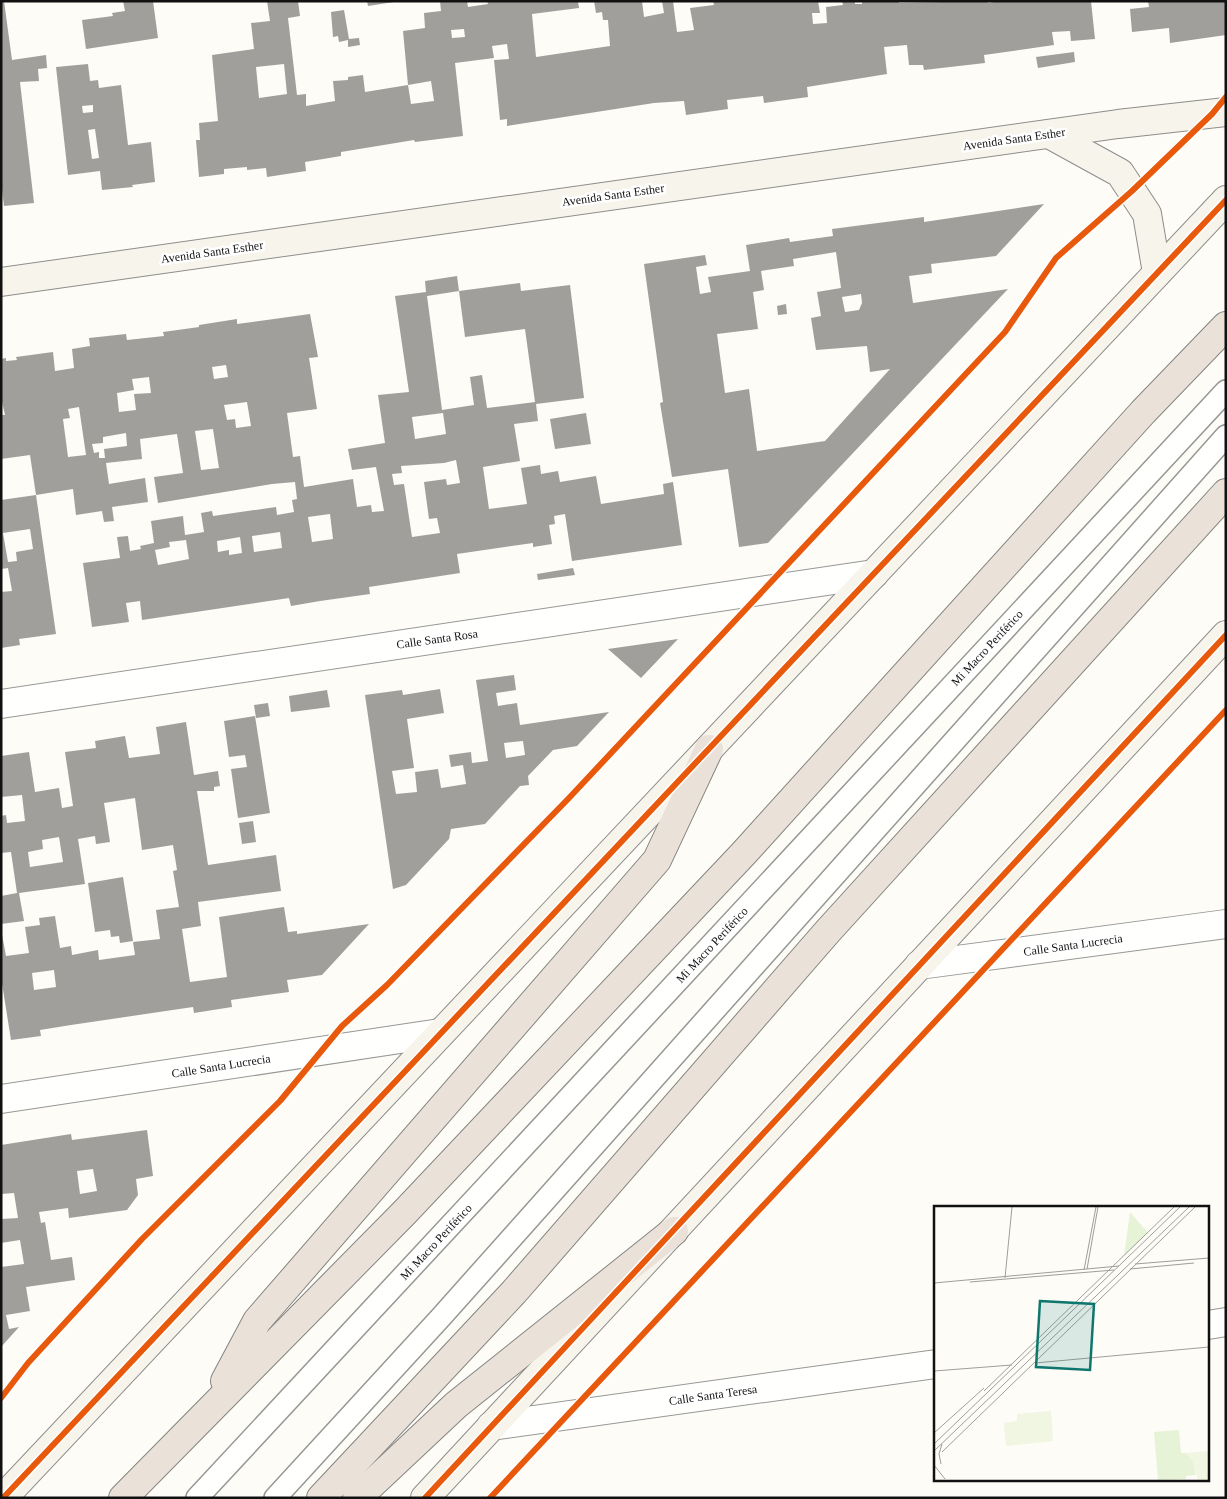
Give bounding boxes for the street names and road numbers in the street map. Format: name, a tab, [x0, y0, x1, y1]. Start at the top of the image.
street label: Avenida Santa Esther	[962, 125, 1066, 153]
street label: Avenida Santa Esther	[561, 181, 665, 209]
street label: Avenida Santa Esther	[160, 238, 264, 266]
street label: Mi Macro Periférico	[948, 607, 1026, 689]
street label: Calle Santa Rosa	[395, 626, 479, 652]
street label: Mi Macro Periférico	[673, 904, 751, 986]
street label: Calle Santa Lucrecia	[1023, 931, 1124, 959]
street label: Calle Santa Lucrecia	[171, 1051, 272, 1081]
street label: Mi Macro Periférico	[397, 1201, 475, 1283]
street label: Calle Santa Teresa	[668, 1382, 759, 1408]

